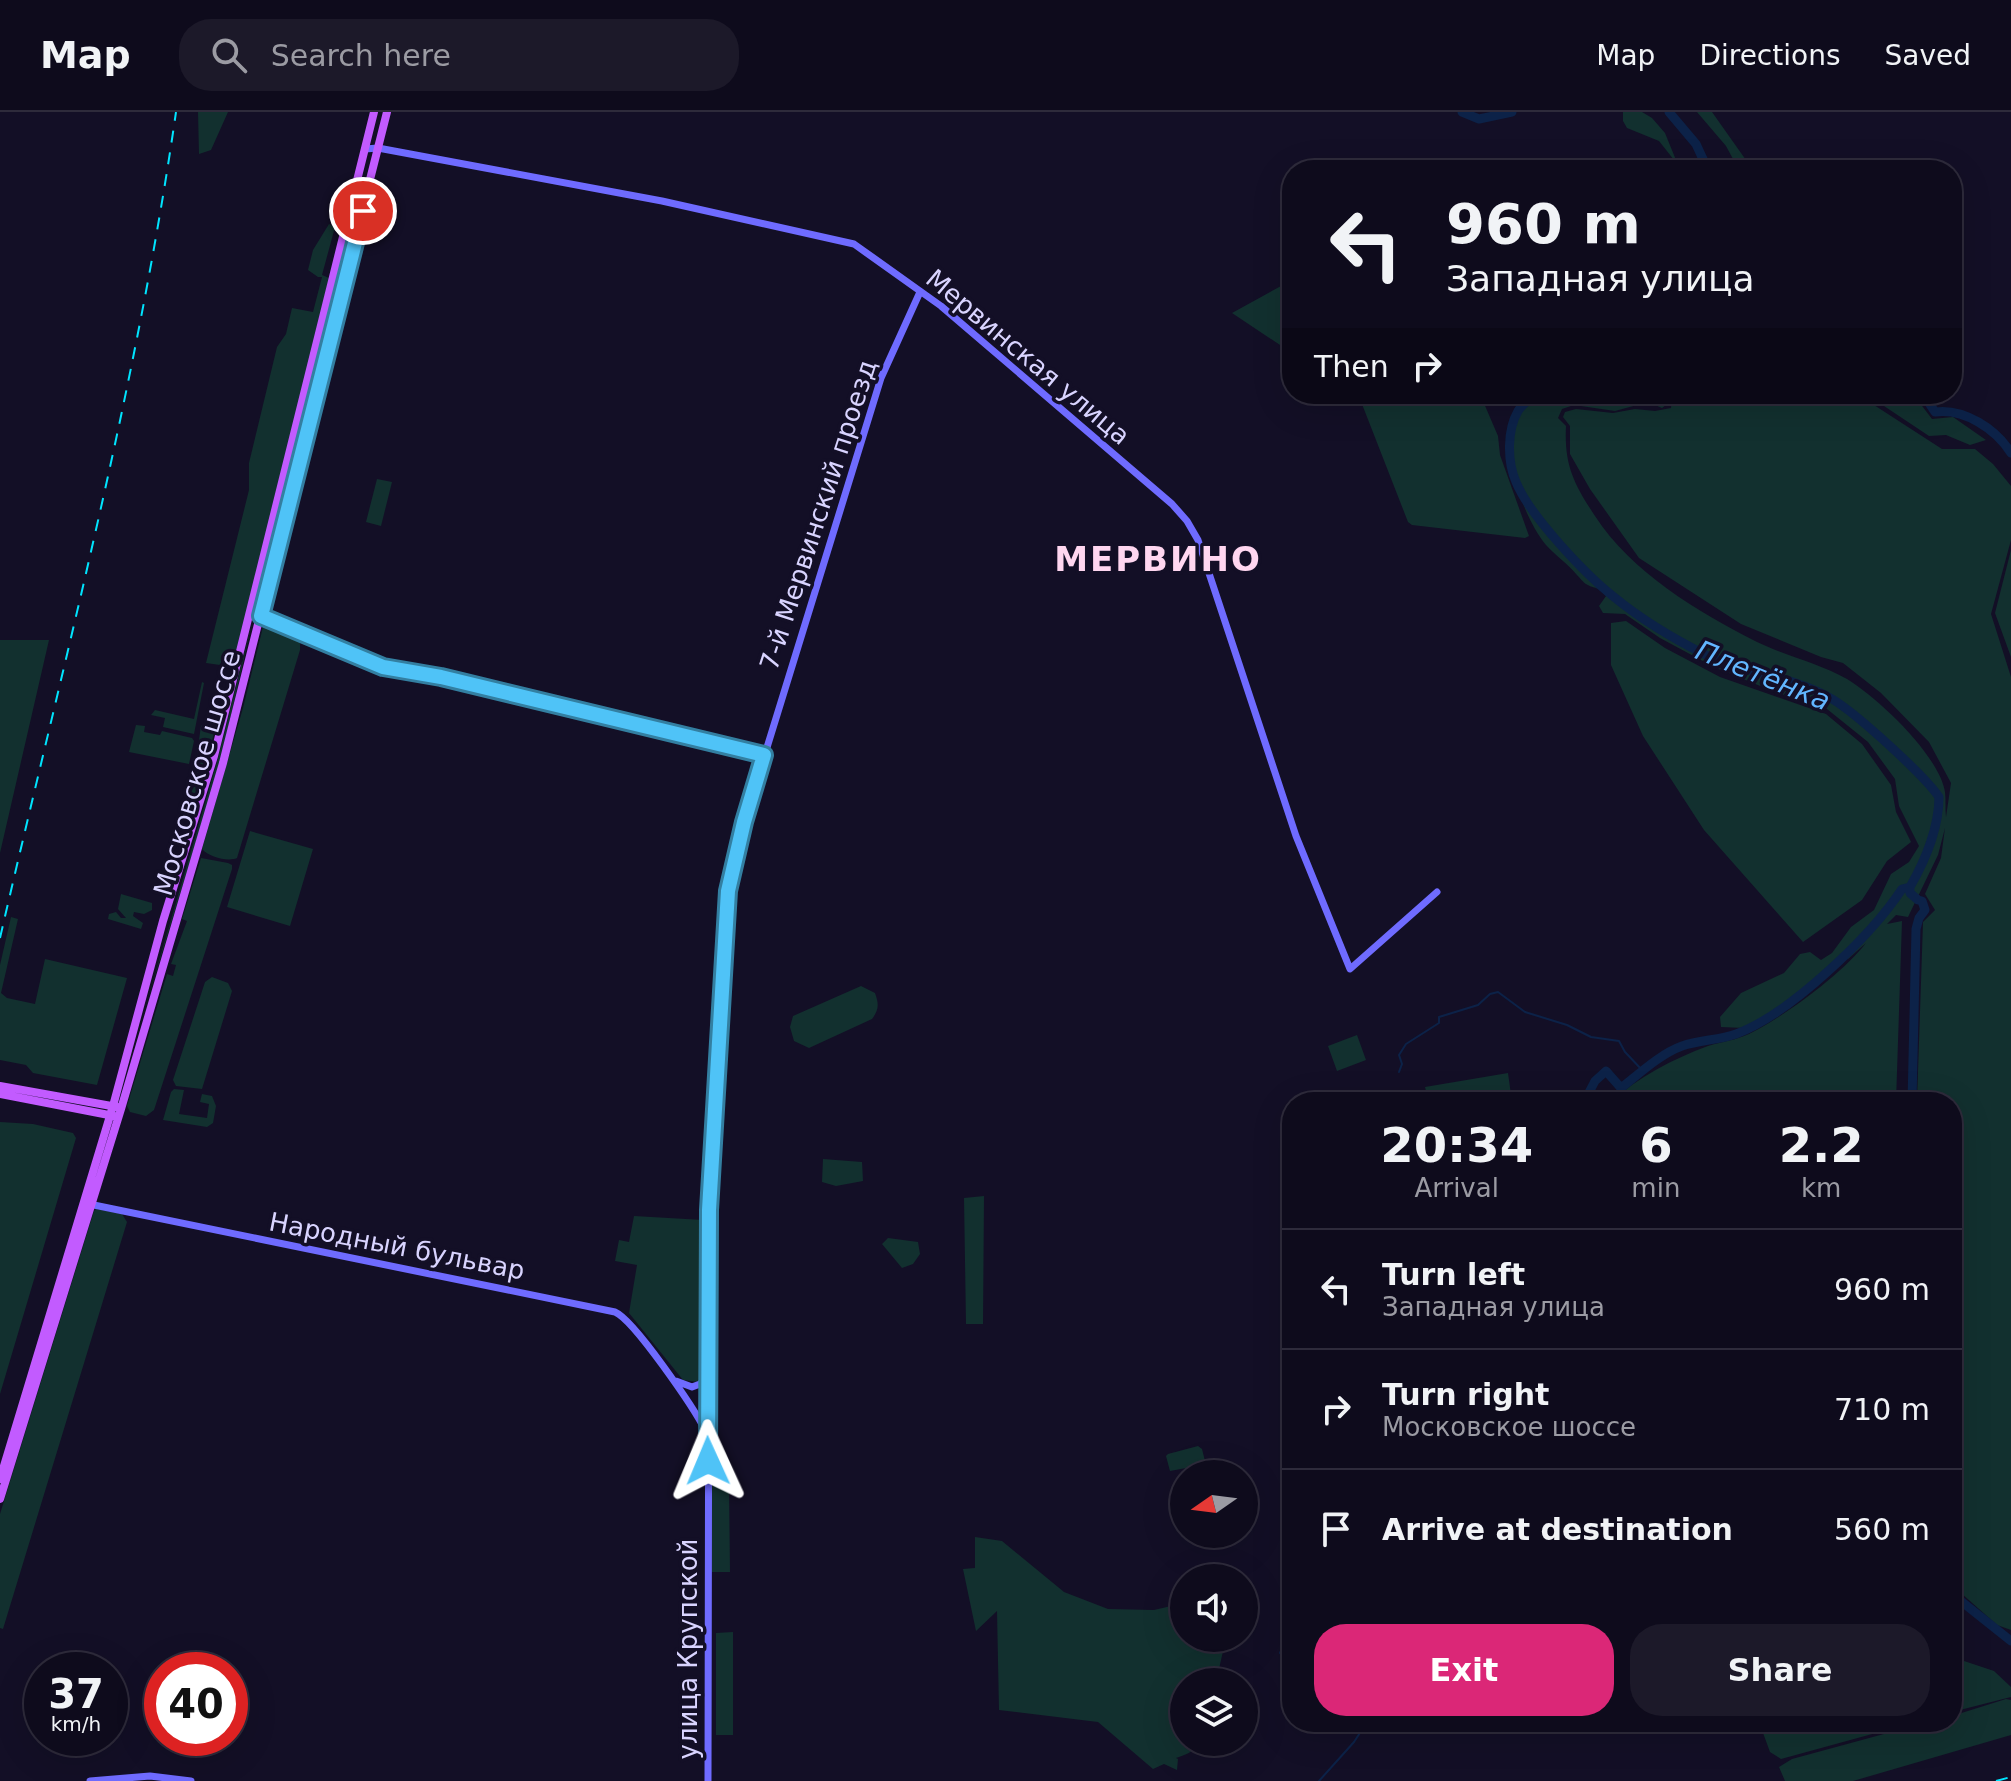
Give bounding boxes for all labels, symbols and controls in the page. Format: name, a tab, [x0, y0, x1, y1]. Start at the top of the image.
search box	[179, 19, 739, 91]
text: Map	[40, 33, 131, 77]
icon: search	[207, 33, 251, 77]
text: Search here	[271, 38, 451, 73]
text: Map	[1596, 39, 1655, 72]
text: Directions	[1699, 39, 1840, 72]
text: Saved	[1884, 39, 1971, 72]
pin	[329, 177, 397, 245]
icon: arrive	[341, 189, 385, 233]
text: 960 m	[1446, 191, 1641, 256]
icon: left	[1314, 192, 1418, 296]
text: Западная улица	[1446, 258, 1755, 299]
street label: Мервинская улица	[920, 263, 1136, 451]
icon: right	[1405, 344, 1449, 388]
text: Then	[1314, 349, 1389, 384]
street label: 7-й Мервинский проезд	[754, 356, 882, 674]
district label: МЕРВИНО	[1054, 539, 1262, 579]
water label: Плетёнка	[1691, 634, 1835, 717]
street label: Московское шоссе	[148, 647, 246, 899]
text: 20:34	[1380, 1117, 1533, 1173]
text: 6	[1639, 1117, 1673, 1173]
text: 2.2	[1779, 1117, 1864, 1173]
text: Arrival	[1414, 1173, 1499, 1203]
text: min	[1631, 1173, 1680, 1203]
text: km	[1801, 1173, 1841, 1203]
street label: Народный бульвар	[267, 1207, 527, 1285]
text: Turn left	[1382, 1257, 1525, 1292]
icon: left	[1314, 1267, 1358, 1311]
text: 960 m	[1834, 1272, 1930, 1307]
text: Западная улица	[1382, 1292, 1605, 1322]
text: Turn right	[1382, 1377, 1549, 1412]
icon: right	[1314, 1387, 1358, 1431]
text: 710 m	[1834, 1392, 1930, 1427]
text: Московское шоссе	[1382, 1412, 1636, 1442]
position arrow	[666, 1419, 750, 1503]
north arrow	[1170, 1460, 1258, 1548]
map controls	[1170, 1460, 1258, 1756]
icon: arrive	[1314, 1507, 1358, 1551]
text: Arrive at destination	[1382, 1512, 1733, 1547]
text: 560 m	[1834, 1512, 1930, 1547]
street label: улица Крупской	[673, 1539, 703, 1759]
button: sound	[1170, 1564, 1258, 1652]
button: Exit	[1314, 1624, 1614, 1716]
button: Share	[1630, 1624, 1930, 1716]
speed limit sign: 40	[144, 1652, 248, 1756]
button: layers	[1170, 1668, 1258, 1756]
text: 37	[48, 1671, 104, 1717]
text: km/h	[51, 1712, 101, 1736]

